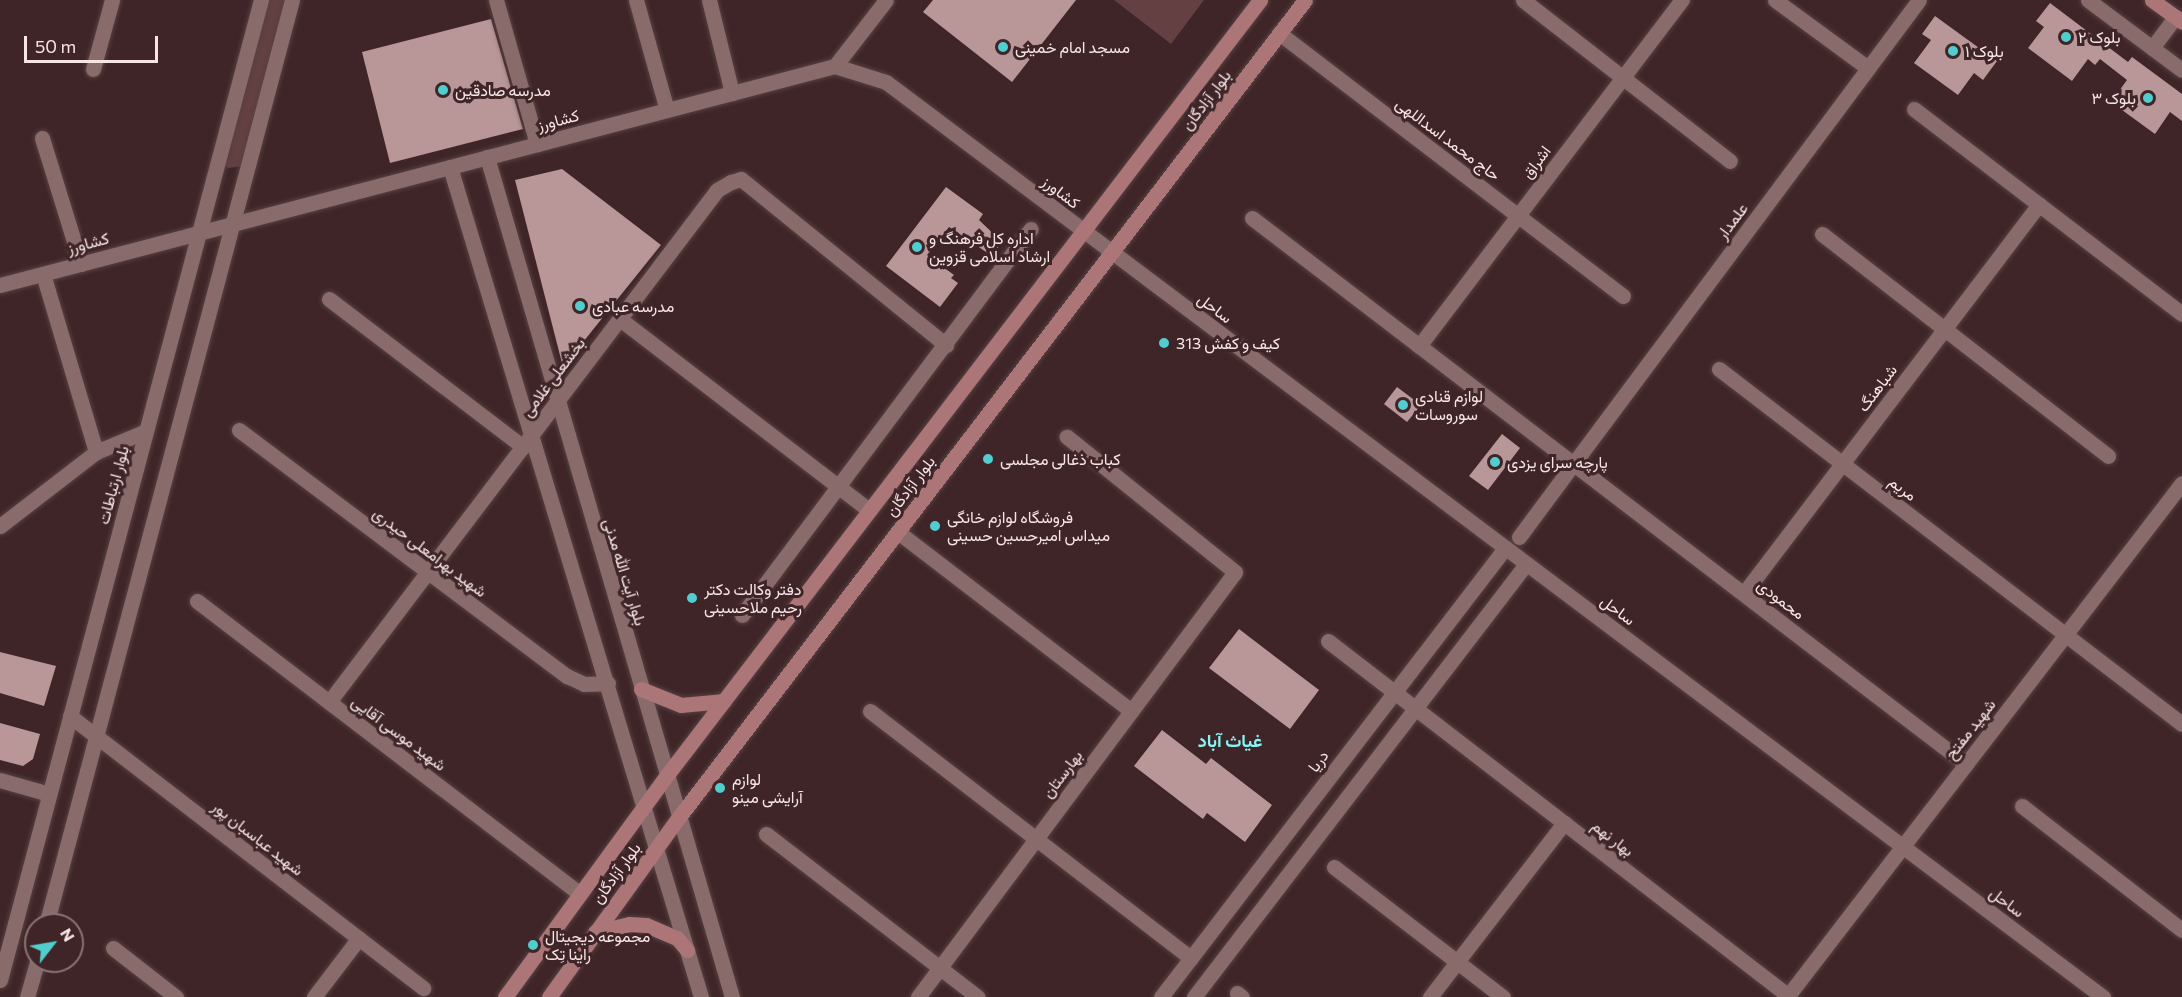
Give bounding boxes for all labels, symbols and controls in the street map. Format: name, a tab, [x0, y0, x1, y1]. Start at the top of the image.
scale bar	[27, 24, 160, 62]
place label: بلوک ۲	[2078, 27, 2120, 47]
marker: بلوک ۲	[2059, 30, 2073, 44]
text: 50 m	[35, 35, 76, 57]
place label: مسجد امام خمینی	[1015, 37, 1130, 57]
marker: مسجد امام خمینی	[996, 40, 1010, 54]
place label: بلوک ۱	[1965, 41, 2004, 61]
marker: بلوک ۱	[1946, 44, 1960, 58]
street label: بلوار آزادگان	[1177, 66, 1235, 134]
place label: مدرسه صادقین	[455, 80, 551, 100]
marker: مدرسه صادقین	[436, 83, 450, 97]
place label: بلوک ۳	[2091, 88, 2136, 108]
marker: بلوک ۳	[2141, 91, 2155, 105]
street label: حاج محمد اسداللهی	[1392, 93, 1504, 185]
street label: کشاورز	[535, 105, 581, 135]
street label: اشراق	[1517, 142, 1555, 182]
street label: کشاورز	[1038, 172, 1084, 212]
street label: علمدار	[1712, 199, 1752, 243]
street label: کشاورز	[65, 228, 111, 258]
place label: اداره کل فرهنگ و ارشاد اسلامی قزوین	[929, 228, 1050, 266]
marker: اداره کل فرهنگ و ارشاد اسلامی قزوین	[910, 240, 924, 254]
street label: ساحل	[1194, 289, 1236, 327]
place label: مدرسه عبادی	[592, 296, 674, 316]
marker: مدرسه عبادی	[573, 299, 587, 313]
place label: کیف و کفش 313	[1176, 333, 1280, 353]
street label: بخشعلی غلامی	[517, 334, 589, 420]
marker: کیف و کفش 313	[1157, 336, 1171, 350]
street label: شباهنگ	[1853, 361, 1901, 415]
place label: لوازم قنادی سوروسات	[1415, 386, 1483, 424]
marker: لوازم قنادی سوروسات	[1396, 398, 1410, 412]
street label: بلوار ارتباطات	[93, 444, 133, 526]
place label: کباب ذغالی مجلسی	[1000, 449, 1121, 469]
street label: بلوار آزادگان	[881, 452, 939, 520]
marker: کباب ذغالی مجلسی	[981, 452, 995, 466]
place label: پارچه سرای یزدی	[1507, 452, 1608, 472]
marker: پارچه سرای یزدی	[1488, 455, 1502, 469]
street label: مریم	[1885, 471, 1921, 505]
street label: شهید بهرامعلی حیدری	[369, 503, 491, 601]
place label: فروشگاه لوازم خانگی میداس امیرحسین حسینی	[947, 507, 1110, 545]
street label: بلوار آیت الله مدنی	[600, 516, 650, 628]
marker: فروشگاه لوازم خانگی میداس امیرحسین حسینی	[928, 519, 942, 533]
street label: محمودی	[1753, 575, 1809, 623]
place label: دفتر وکالت دکتر رحیم ملاحسینی	[704, 579, 802, 617]
marker: دفتر وکالت دکتر رحیم ملاحسینی	[685, 591, 699, 605]
street label: ساحل	[1597, 591, 1639, 629]
street label: شهید موسی آقایی	[348, 691, 450, 775]
street label: شهید مفتح	[1941, 695, 1999, 763]
district label: غیاث آباد	[1198, 729, 1262, 751]
street label: بهارستان	[1038, 746, 1086, 802]
street label: دریا	[1304, 746, 1332, 776]
place label: لوازم آرایشی مینو	[732, 769, 803, 807]
marker: لوازم آرایشی مینو	[713, 781, 727, 795]
street label: شهید عباسبان پور	[208, 796, 308, 880]
street label: بهار نهم	[1588, 816, 1638, 860]
street label: بلوار آزادگان	[587, 839, 645, 907]
street label: ساحل	[1986, 883, 2028, 921]
north arrow	[24, 913, 84, 973]
text: N	[57, 924, 79, 945]
place label: مجموعه دیجیتال راینا تِک	[545, 926, 650, 964]
marker: مجموعه دیجیتال راینا تِک	[526, 938, 540, 952]

